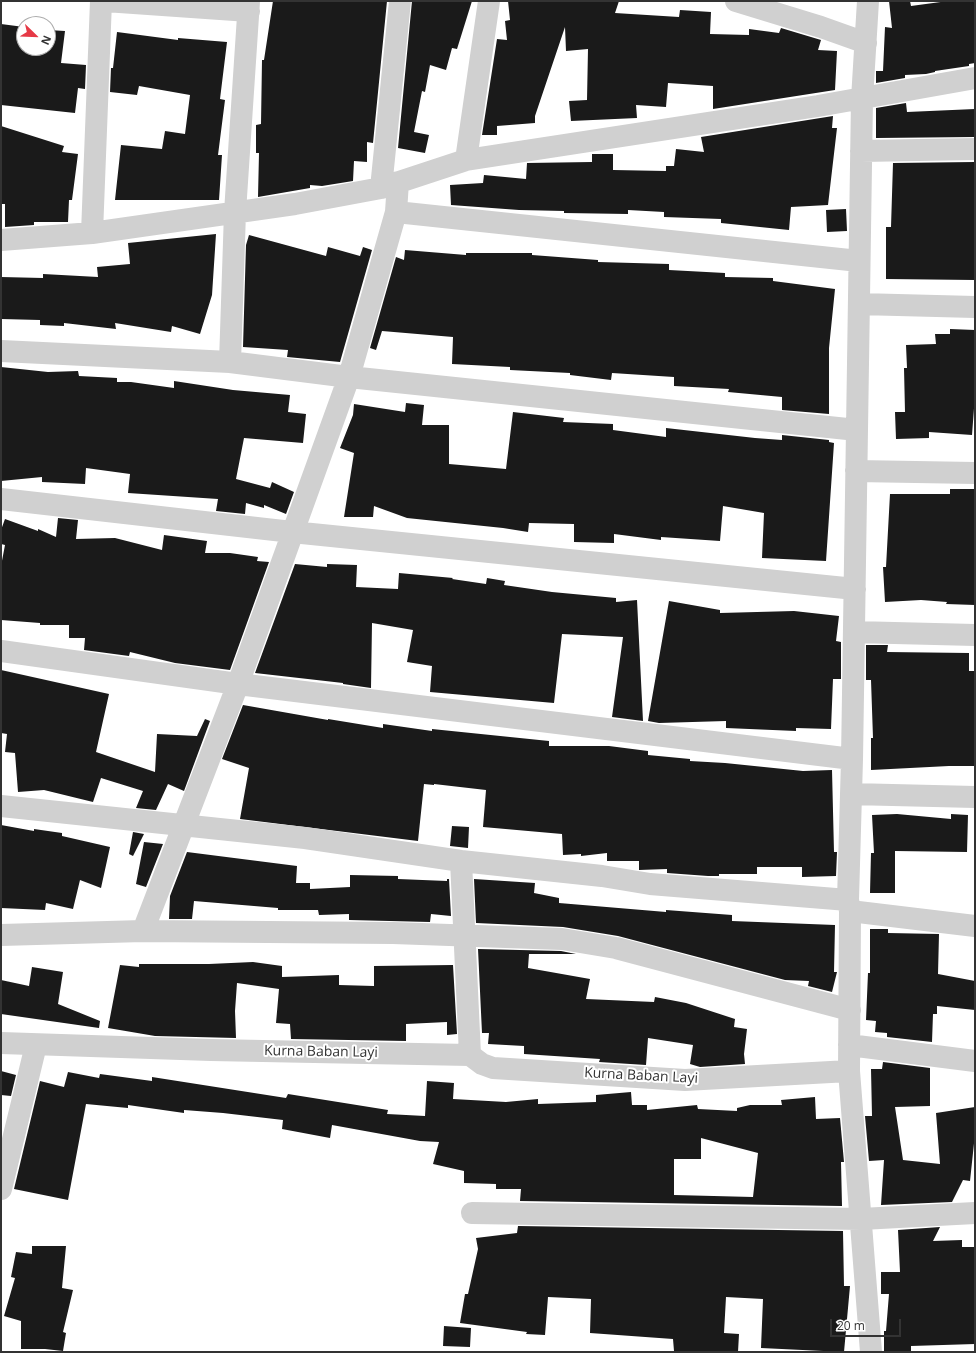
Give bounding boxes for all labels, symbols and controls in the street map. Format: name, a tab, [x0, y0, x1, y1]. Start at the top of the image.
north arrow	[16, 16, 56, 56]
text: N	[38, 33, 55, 48]
street label: Kurna Baban Layi	[264, 1043, 378, 1061]
street label: Kurna Baban Layi	[584, 1065, 698, 1087]
scale bar	[832, 1311, 903, 1337]
text: 20 m	[837, 1317, 865, 1334]

